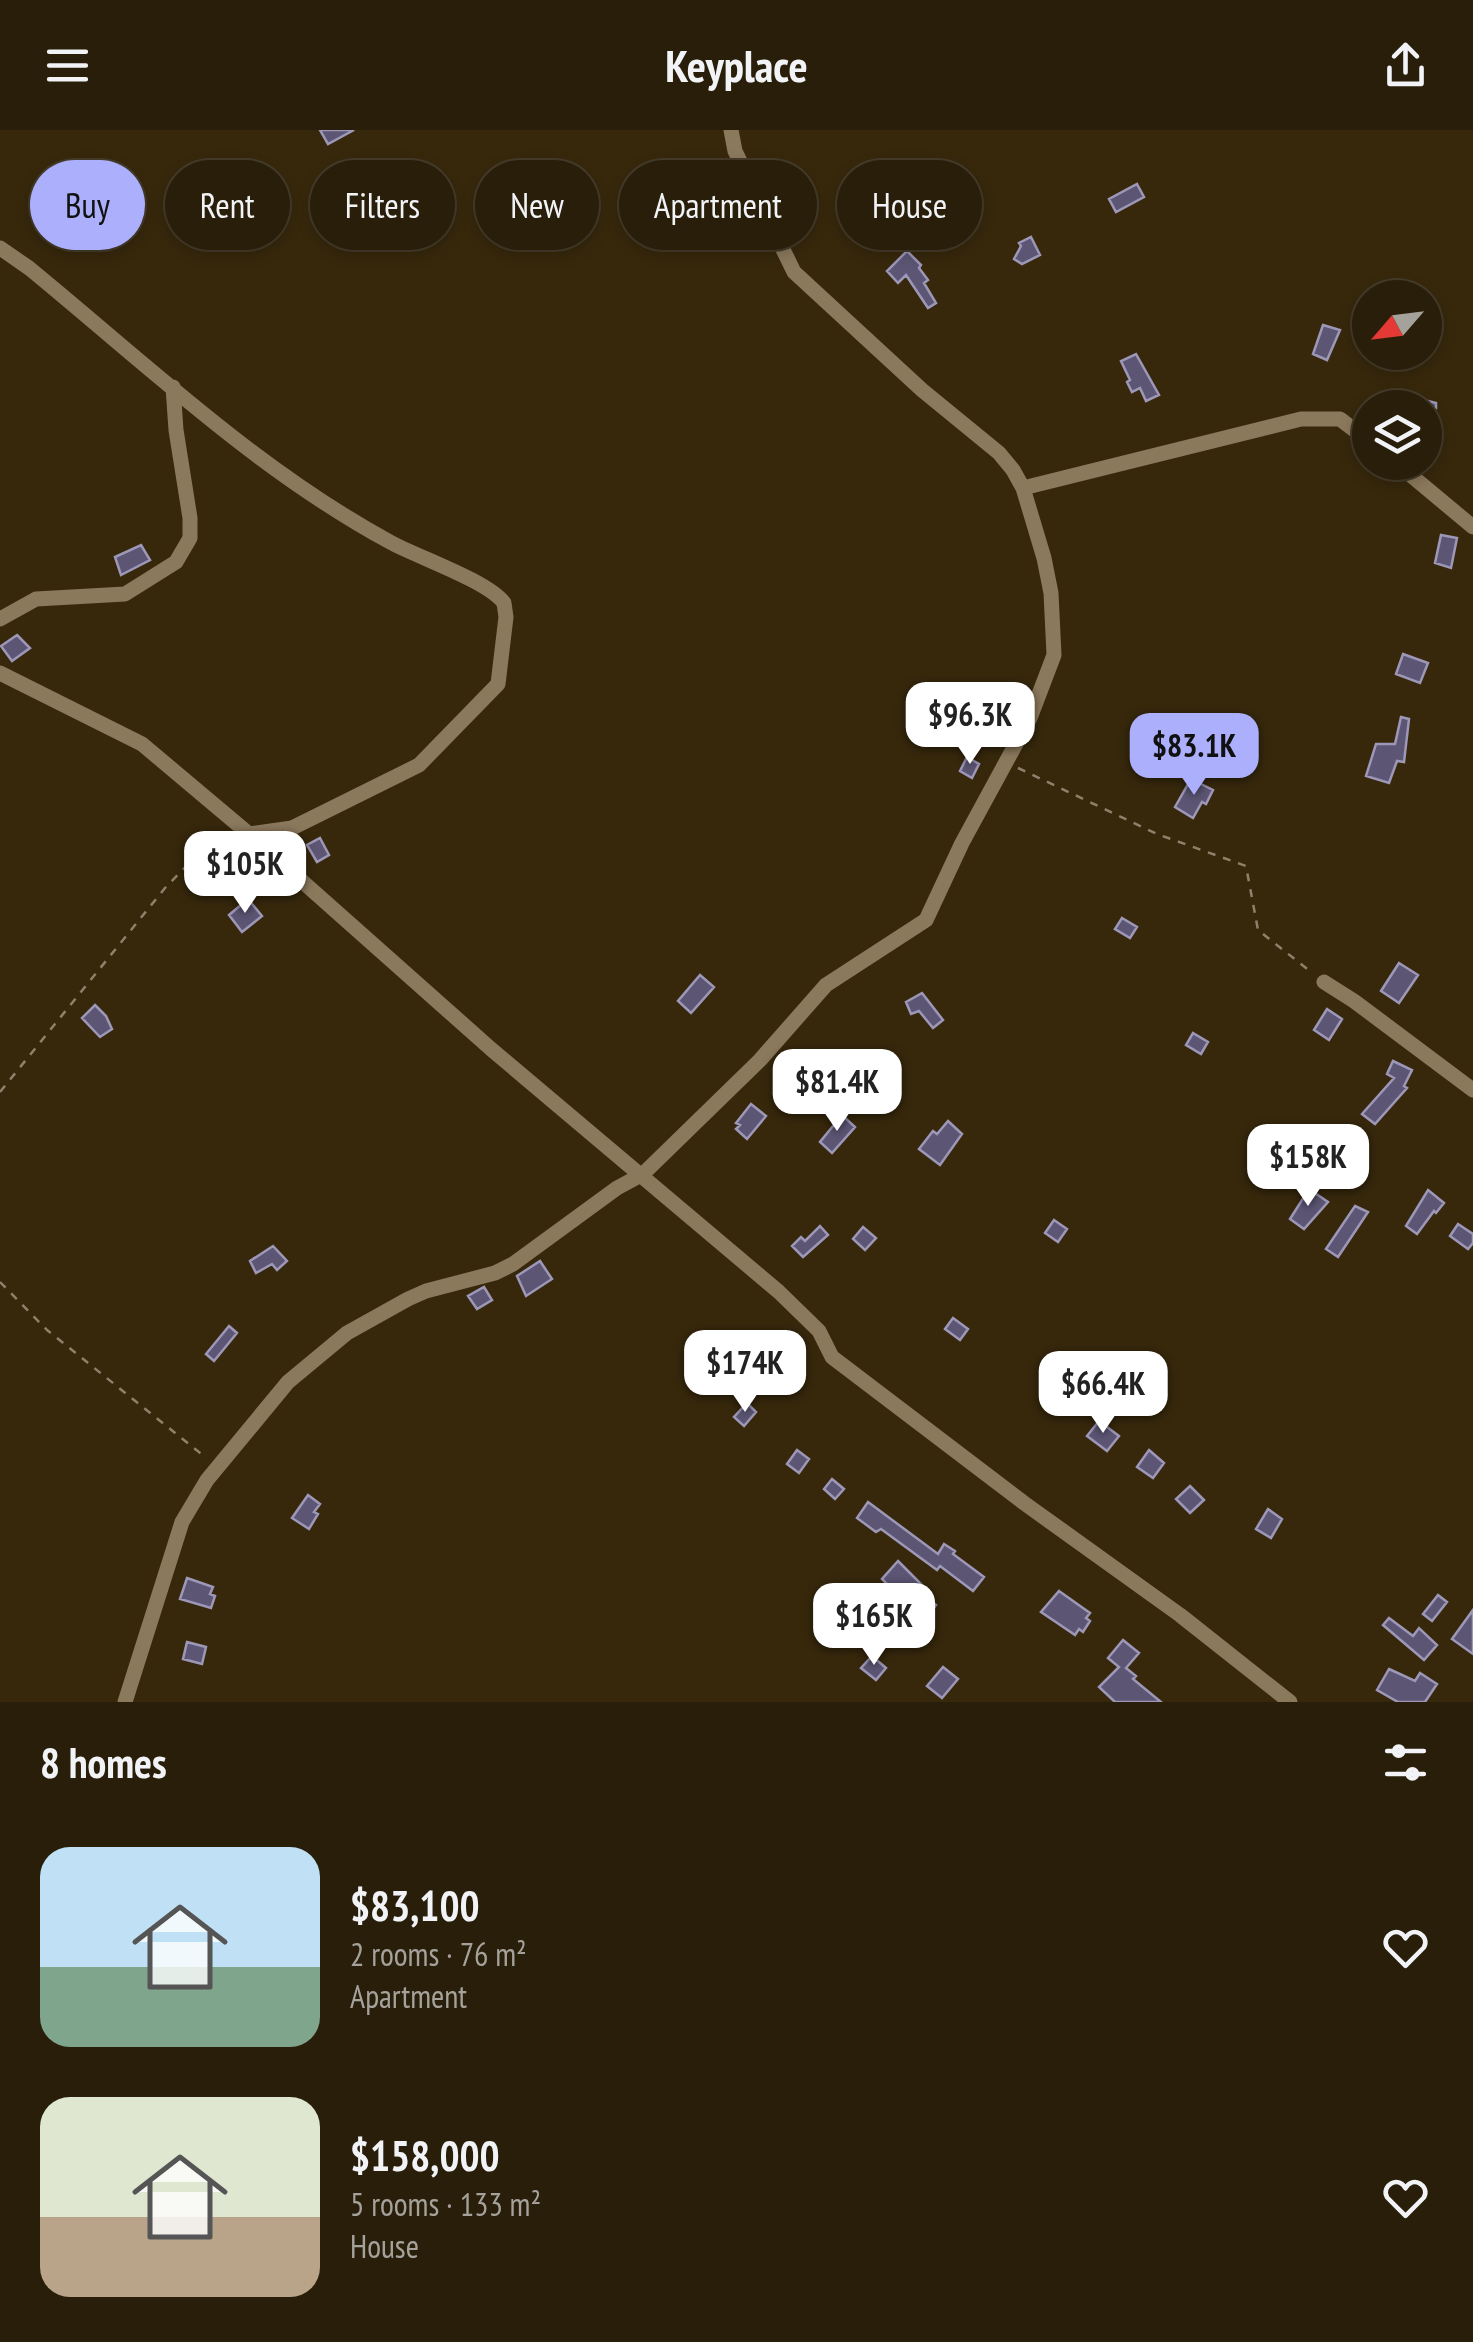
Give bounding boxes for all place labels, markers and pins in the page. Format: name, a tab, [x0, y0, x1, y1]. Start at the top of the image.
pin: $96.3K	[889, 682, 1051, 767]
pin: $83.1K	[1113, 713, 1275, 798]
pin: $105K	[175, 831, 315, 916]
pin: $81.4K	[756, 1049, 918, 1134]
pin: $158K	[1238, 1124, 1378, 1209]
pin: $174K	[675, 1330, 815, 1415]
pin: $66.4K	[1022, 1351, 1184, 1436]
pin: $165K	[804, 1583, 944, 1668]

